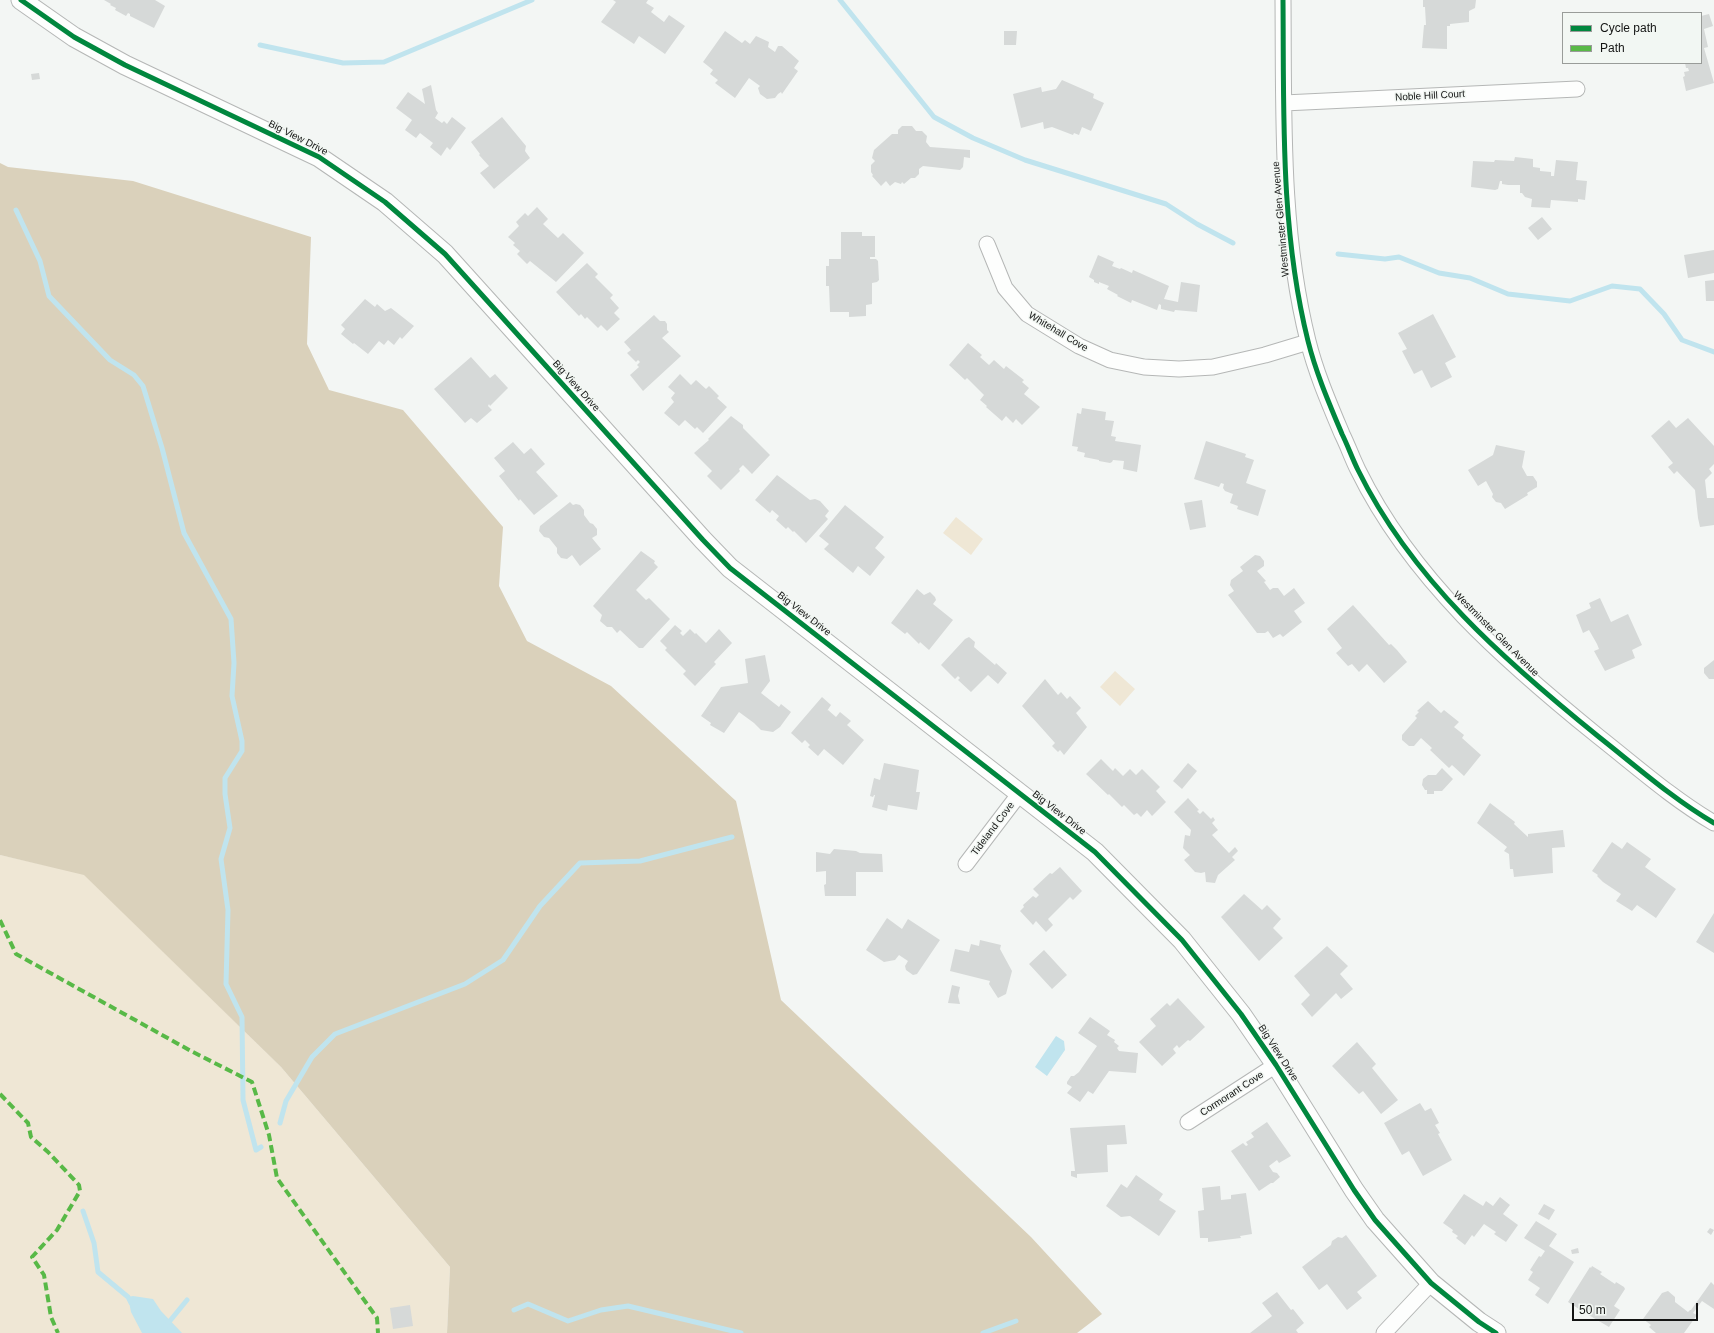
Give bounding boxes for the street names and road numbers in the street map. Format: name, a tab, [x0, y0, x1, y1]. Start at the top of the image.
street label: Noble Hill Court	[1395, 88, 1465, 104]
street label: Big View Drive	[266, 118, 330, 158]
street label: Westminster Glen Avenue	[1270, 161, 1292, 277]
street label: Whitehall Cove	[1026, 310, 1090, 354]
street label: Big View Drive	[550, 358, 602, 414]
street label: Big View Drive	[775, 589, 833, 639]
street label: Westminster Glen Avenue	[1451, 589, 1541, 679]
street label: Big View Drive	[1030, 788, 1088, 838]
street label: Tideland Cove	[969, 800, 1017, 858]
street label: Big View Drive	[1255, 1023, 1301, 1083]
street label: Cormorant Cove	[1198, 1069, 1266, 1119]

